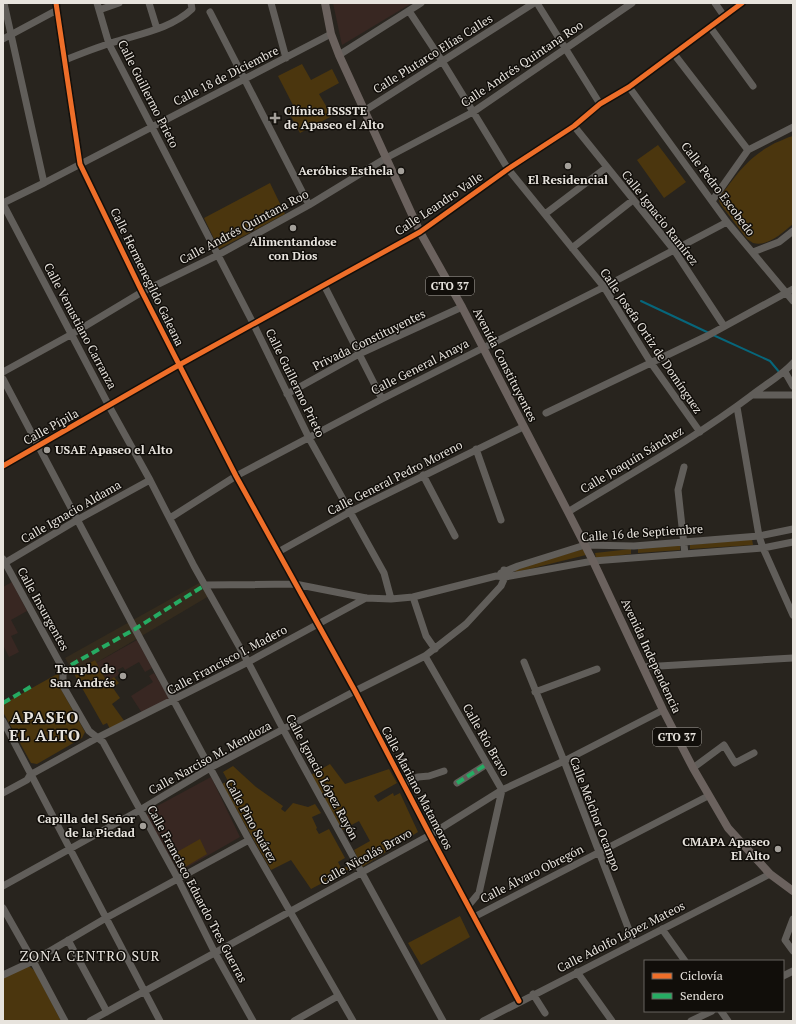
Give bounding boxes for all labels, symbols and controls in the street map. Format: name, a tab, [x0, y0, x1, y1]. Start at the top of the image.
street label: Calle Plutarco Elías Calles	[370, 11, 495, 97]
street label: Calle Andrés Quintana Roo	[458, 17, 586, 110]
street label: Calle Guillermo Prieto	[115, 37, 182, 151]
street label: Calle 18 de Diciembre	[171, 42, 281, 109]
place label: Clínica ISSSTE de Apaseo el Alto	[284, 103, 384, 132]
marker: Clínica ISSSTE de Apaseo el Alto	[269, 112, 281, 124]
street label: Calle Pedro Escobedo	[678, 139, 759, 239]
marker: El Residencial	[563, 161, 573, 171]
place label: Aeróbics Esthela	[298, 163, 393, 178]
marker: Aeróbics Esthela	[396, 166, 406, 176]
street label: Calle Ignacio Ramírez	[619, 167, 702, 268]
street label: Calle Leandro Valle	[392, 169, 486, 239]
place label: El Residencial	[528, 172, 608, 187]
street label: Calle Andrés Quintana Roo	[177, 186, 311, 267]
street label: Calle Hermenegildo Galeana	[107, 205, 187, 348]
marker: Alimentandose con Dios	[288, 223, 298, 233]
place label: Alimentandose con Dios	[249, 234, 337, 263]
street label: Calle Venustiano Carranza	[41, 260, 120, 391]
street label: Calle Josefa Ortiz de Domínguez	[597, 265, 706, 416]
road number: GTO 37	[426, 277, 474, 295]
street label: Avenida Constituyentes	[470, 305, 541, 424]
street label: Privada Constituyentes	[310, 306, 428, 373]
street label: Calle Guillermo Prieto	[263, 326, 328, 440]
street label: Calle General Anaya	[368, 335, 471, 398]
street label: Calle Pípila	[21, 405, 81, 448]
street label: Calle Joaquín Sánchez	[577, 423, 686, 496]
street label: Calle General Pedro Moreno	[325, 437, 465, 518]
place label: USAE Apaseo el Alto	[55, 442, 173, 457]
marker: USAE Apaseo el Alto	[42, 445, 52, 455]
street label: Calle Ignacio Aldama	[18, 477, 124, 546]
street label: Calle 16 de Septiembre	[581, 521, 703, 544]
street label: Calle Insurgentes	[14, 564, 73, 653]
street label: Avenida Independencia	[618, 596, 685, 715]
street label: Calle Francisco I. Madero	[164, 621, 290, 698]
place label: Templo de San Andrés	[50, 661, 116, 690]
marker: Templo de San Andrés	[118, 671, 128, 681]
street label: Calle Río Bravo	[460, 701, 513, 779]
district label: APASEO EL ALTO	[9, 706, 81, 746]
street label: Calle Ignacio López Rayón	[283, 711, 362, 842]
street label: Calle Narciso M. Mendoza	[146, 718, 274, 798]
street label: Calle Mariano Matamoros	[378, 723, 456, 852]
road number: GTO 37	[653, 728, 701, 746]
street label: Calle Melchor Ocampo	[567, 755, 624, 873]
street label: Calle Pino Suárez	[222, 776, 281, 865]
street label: Calle Francisco Eduardo Tres Guerras	[144, 803, 251, 985]
place label: Capilla del Señor de la Piedad	[37, 811, 136, 840]
marker: Capilla del Señor de la Piedad	[138, 821, 148, 831]
street label: Calle Nicolás Bravo	[317, 825, 415, 888]
place label: CMAPA Apaseo El Alto	[682, 834, 770, 863]
street label: Calle Álvaro Obregón	[478, 841, 586, 906]
marker: CMAPA Apaseo El Alto	[773, 844, 783, 854]
street label: Calle Adolfo López Mateos	[554, 898, 687, 975]
district label: ZONA CENTRO SUR	[20, 946, 160, 965]
legend	[644, 960, 784, 1012]
text: Ciclovía	[680, 968, 723, 983]
text: Sendero	[680, 988, 724, 1003]

